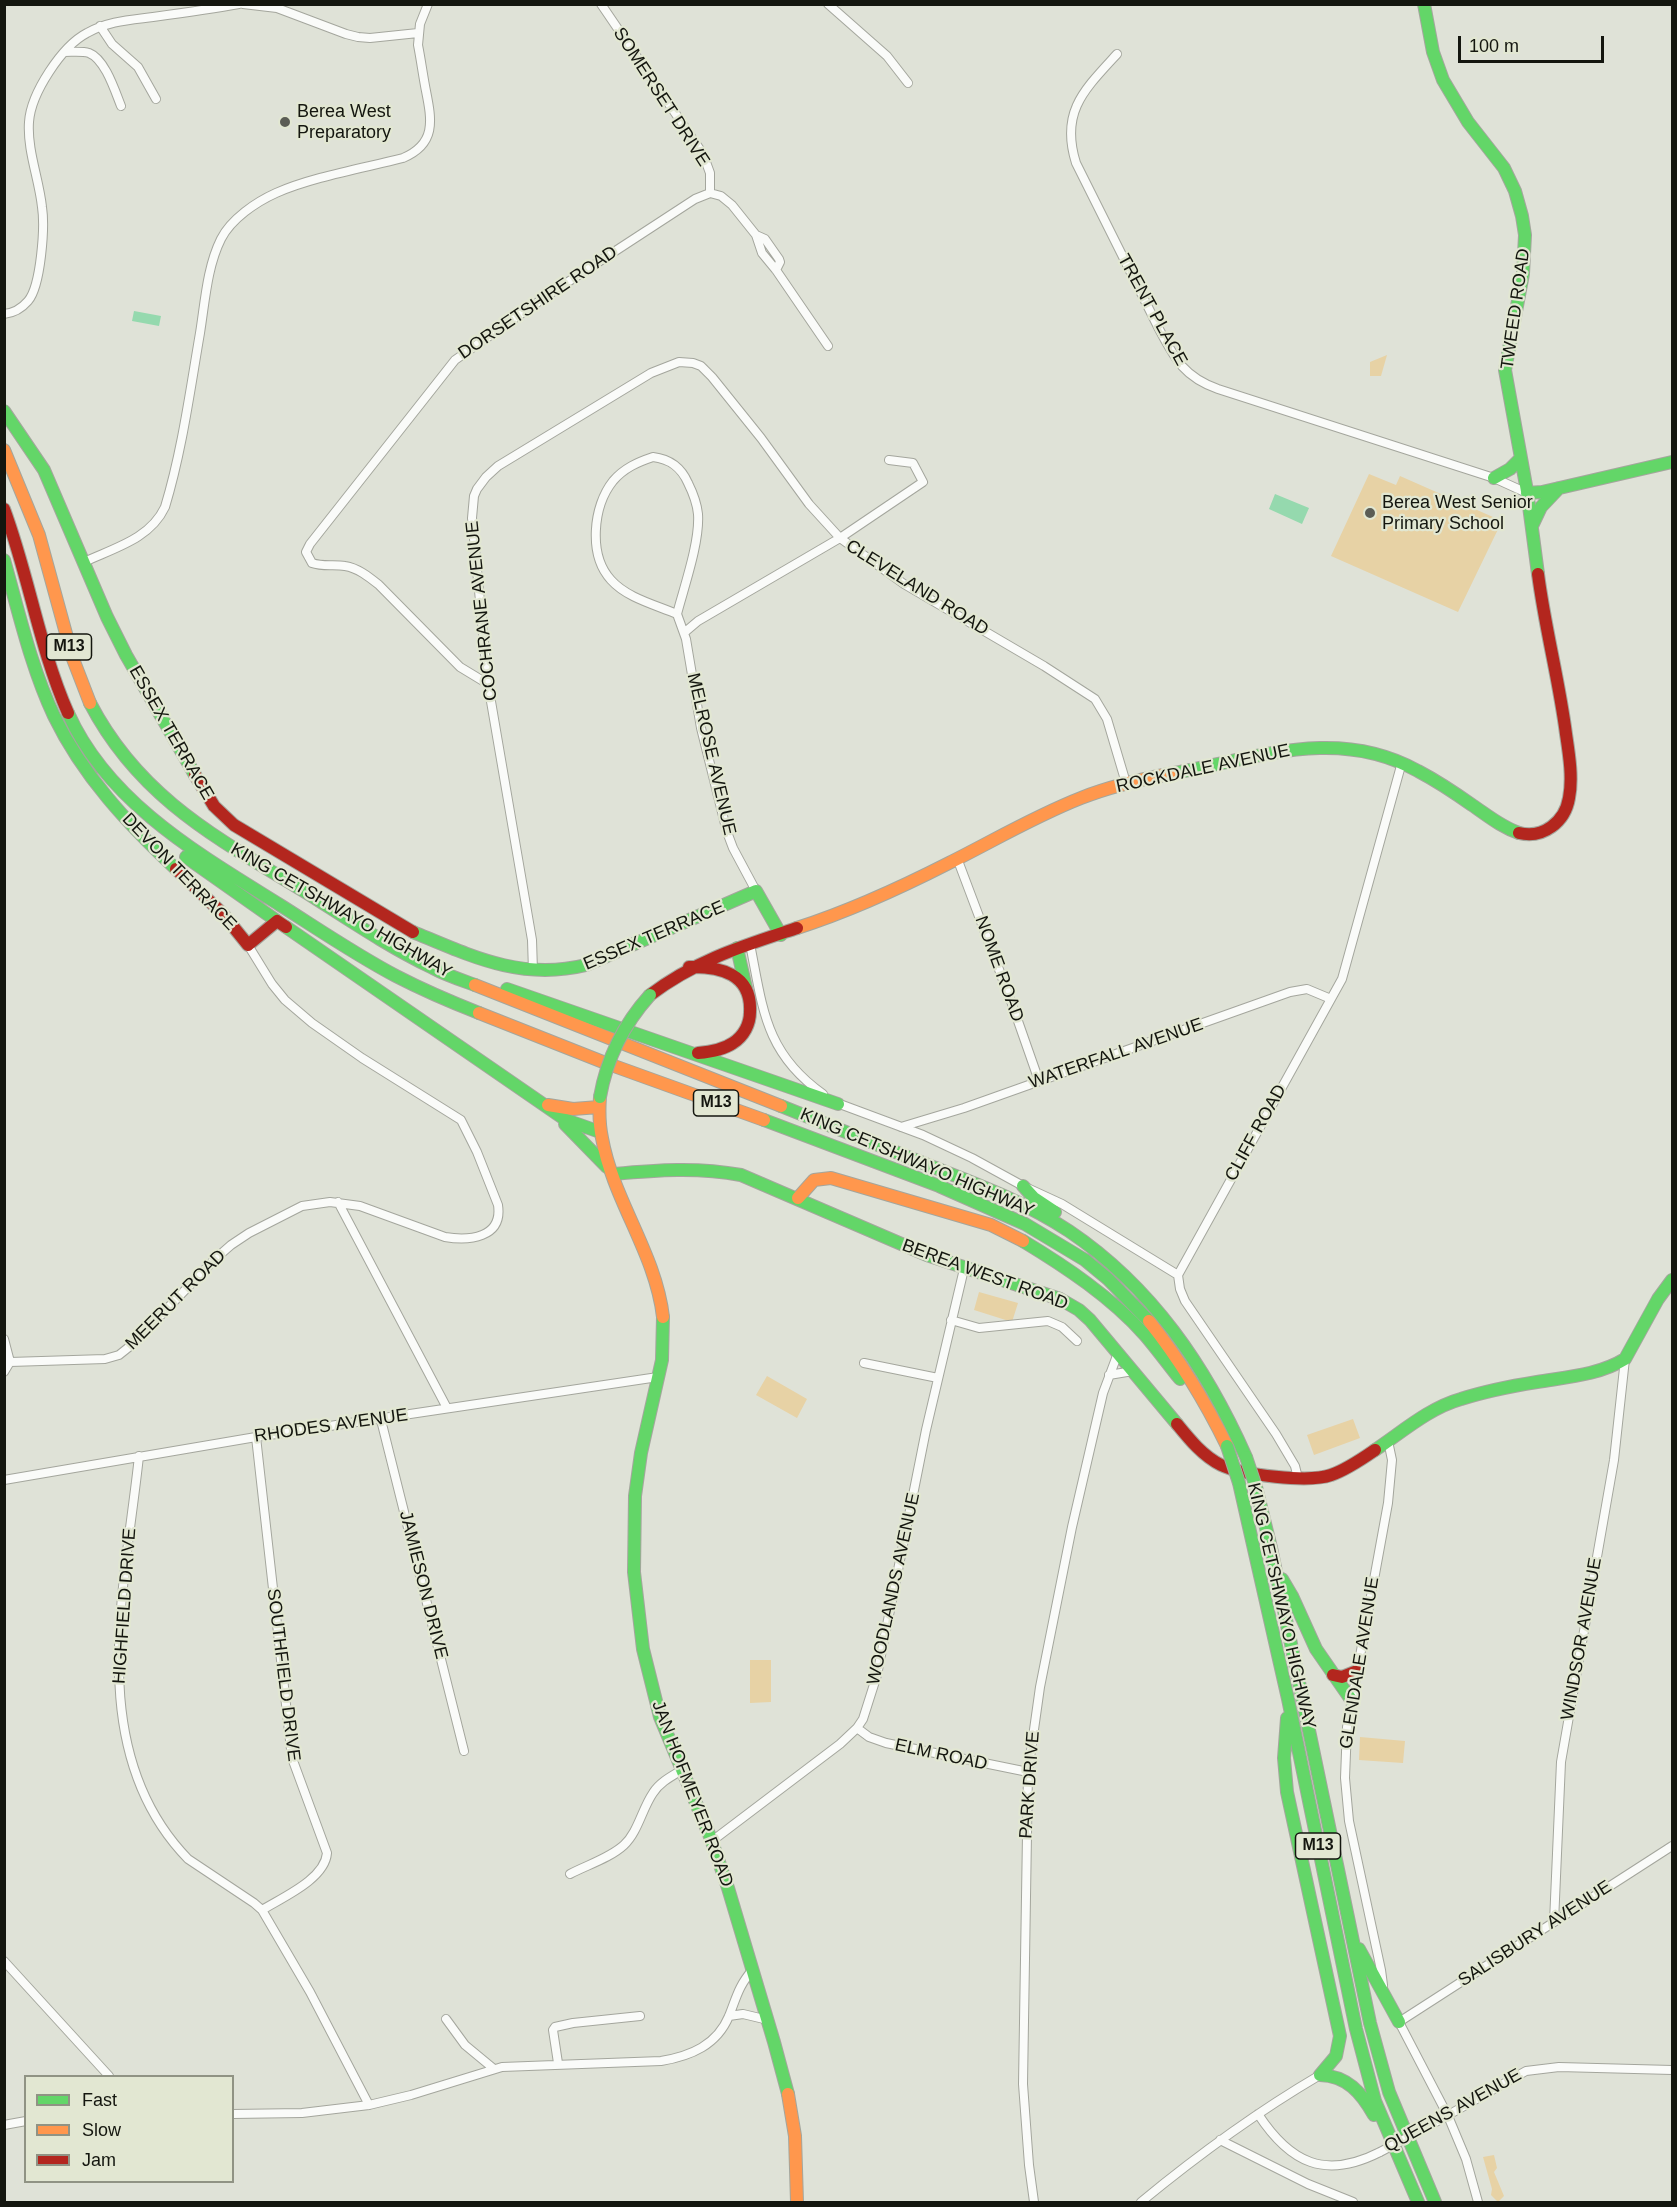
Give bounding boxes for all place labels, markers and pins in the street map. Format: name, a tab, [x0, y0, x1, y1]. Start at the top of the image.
place label: Berea West Preparatory	[297, 101, 391, 144]
marker: Berea West Preparatory	[278, 115, 292, 129]
place label: Berea West Senior Primary School	[1382, 492, 1533, 534]
marker: Berea West Senior Primary School	[1363, 506, 1377, 520]

